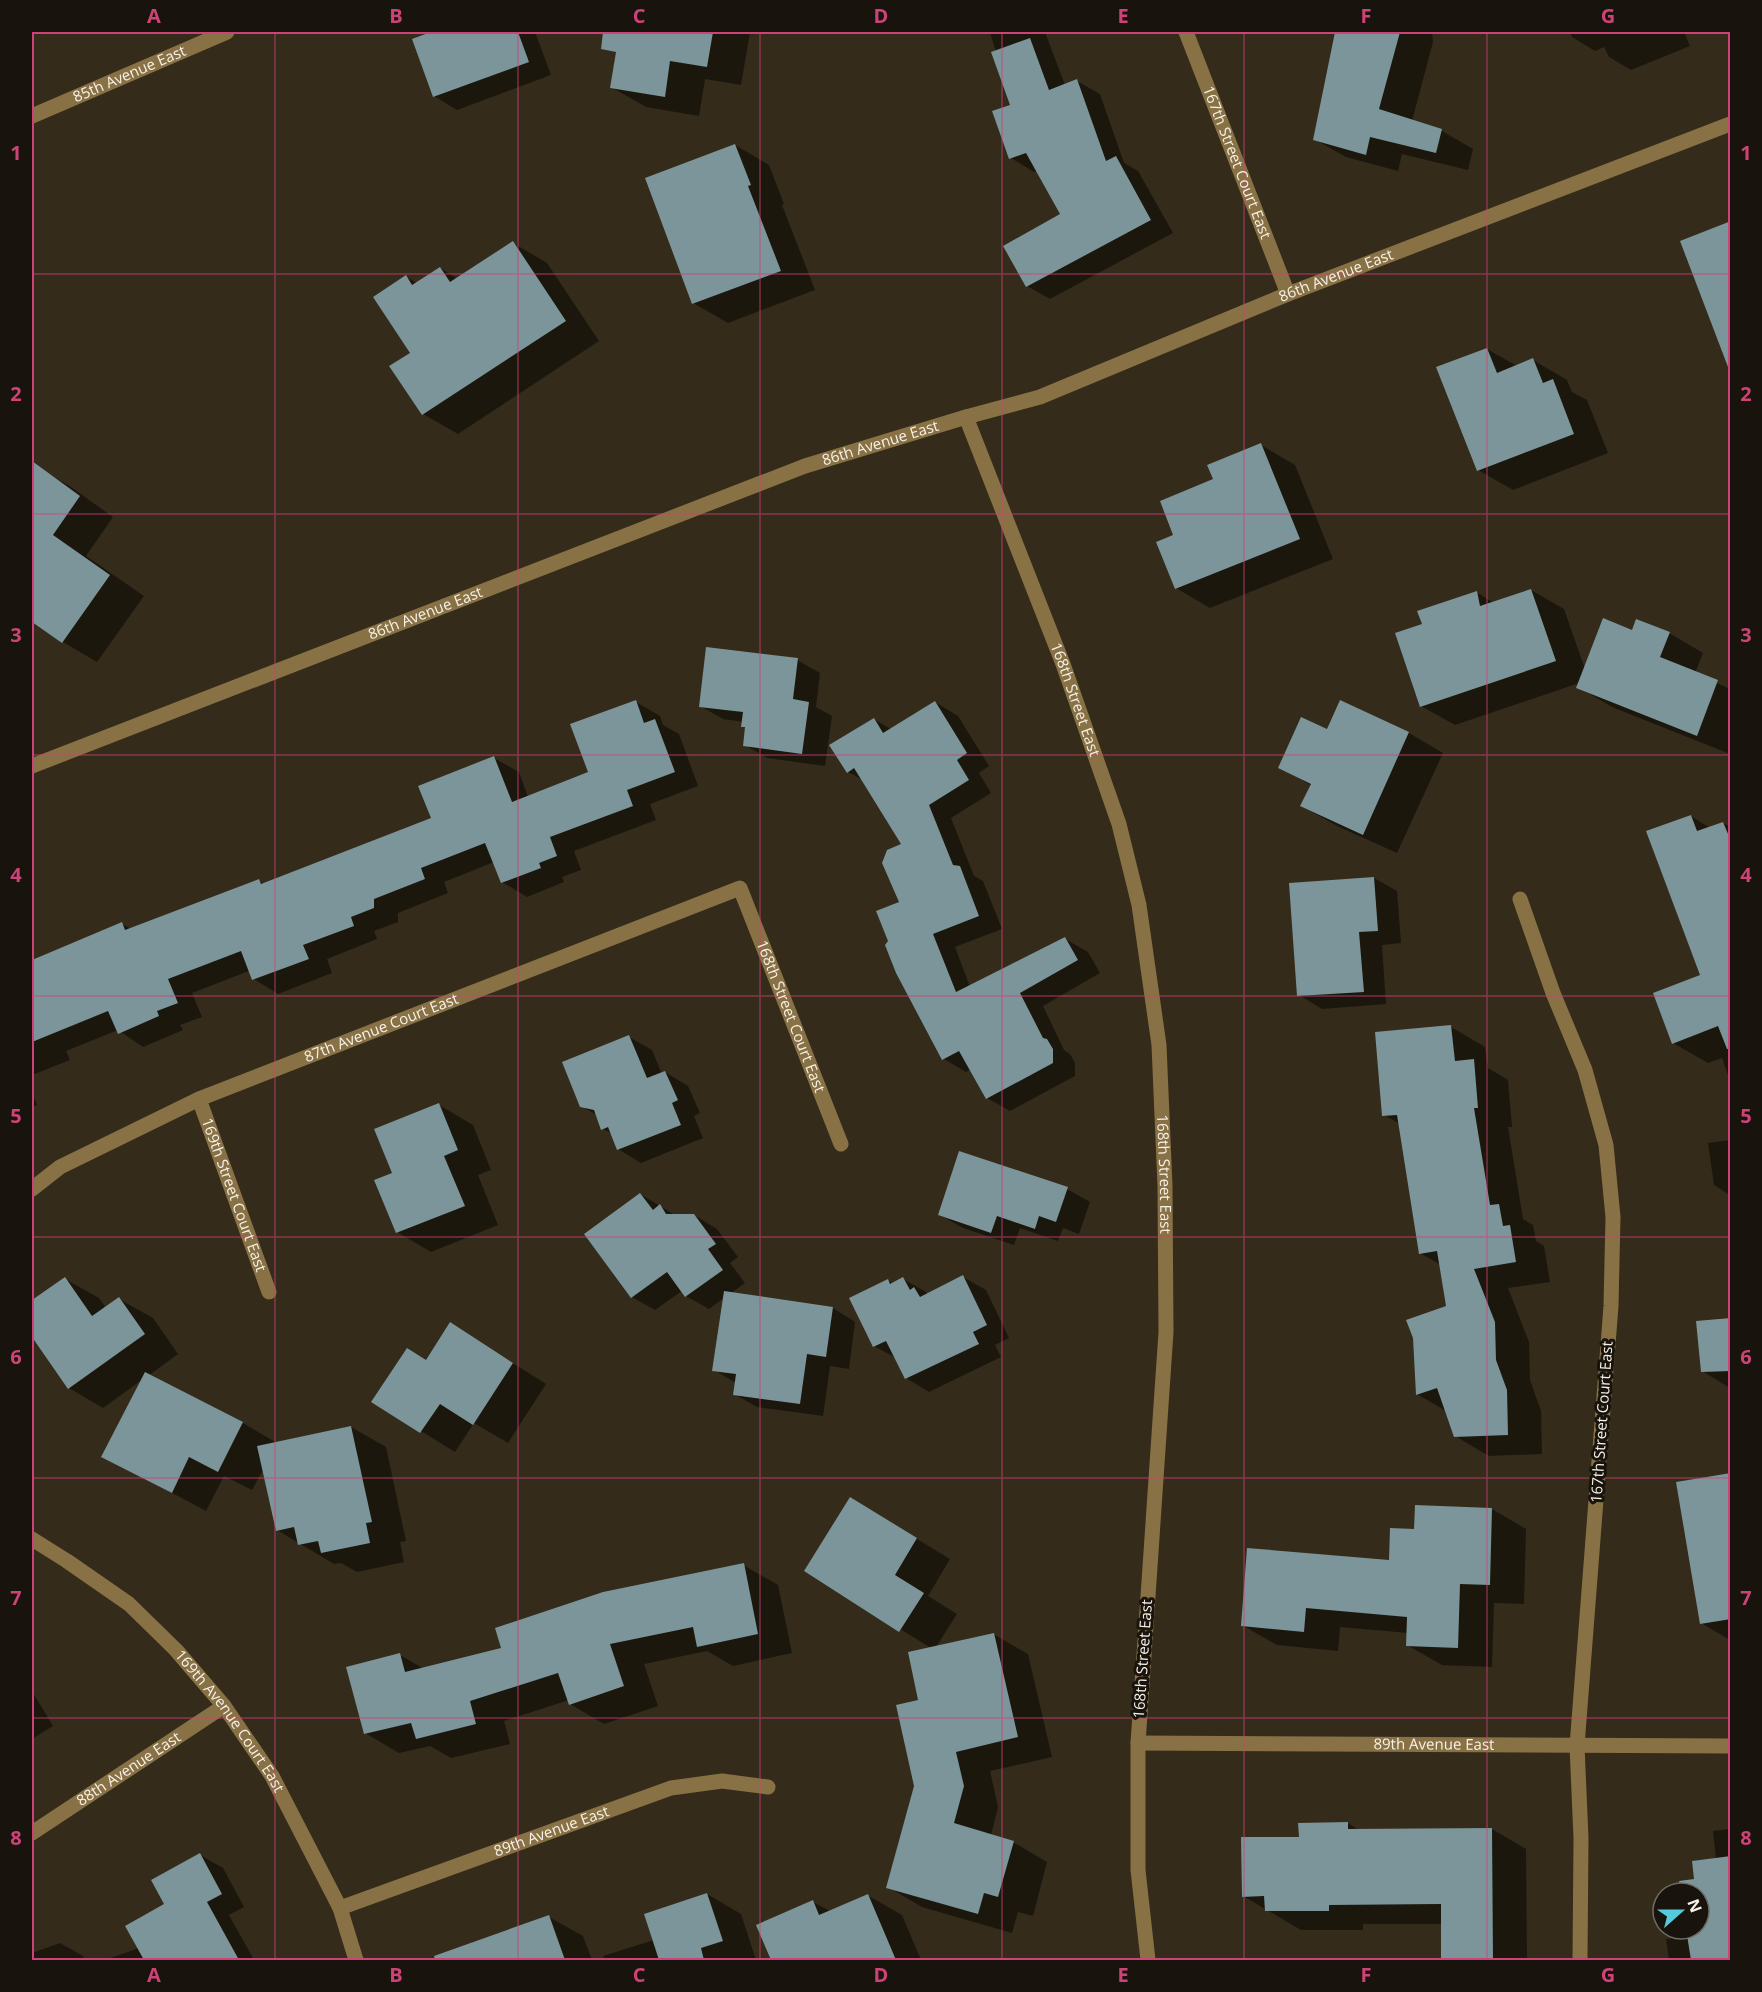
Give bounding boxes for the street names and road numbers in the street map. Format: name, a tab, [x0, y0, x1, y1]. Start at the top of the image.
street label: 85th Avenue East	[69, 40, 188, 106]
street label: 167th Street Court East	[1199, 83, 1276, 241]
street label: 86th Avenue East	[1275, 244, 1396, 306]
street label: 86th Avenue East	[819, 415, 941, 469]
street label: 86th Avenue East	[365, 581, 485, 644]
street label: 168th Street East	[1047, 639, 1106, 759]
street label: 168th Street Court East	[752, 937, 831, 1095]
street label: 87th Avenue Court East	[301, 988, 461, 1066]
street label: 168th Street East	[1153, 1114, 1176, 1234]
street label: 169th Street Court East	[198, 1115, 272, 1274]
street label: 167th Street Court East	[1585, 1340, 1617, 1504]
street label: 168th Street East	[1128, 1599, 1156, 1719]
street label: 169th Avenue Court East	[171, 1645, 290, 1795]
street label: 88th Avenue East	[72, 1726, 184, 1810]
street label: 89th Avenue East	[1373, 1733, 1495, 1754]
street label: 89th Avenue East	[491, 1800, 611, 1860]

